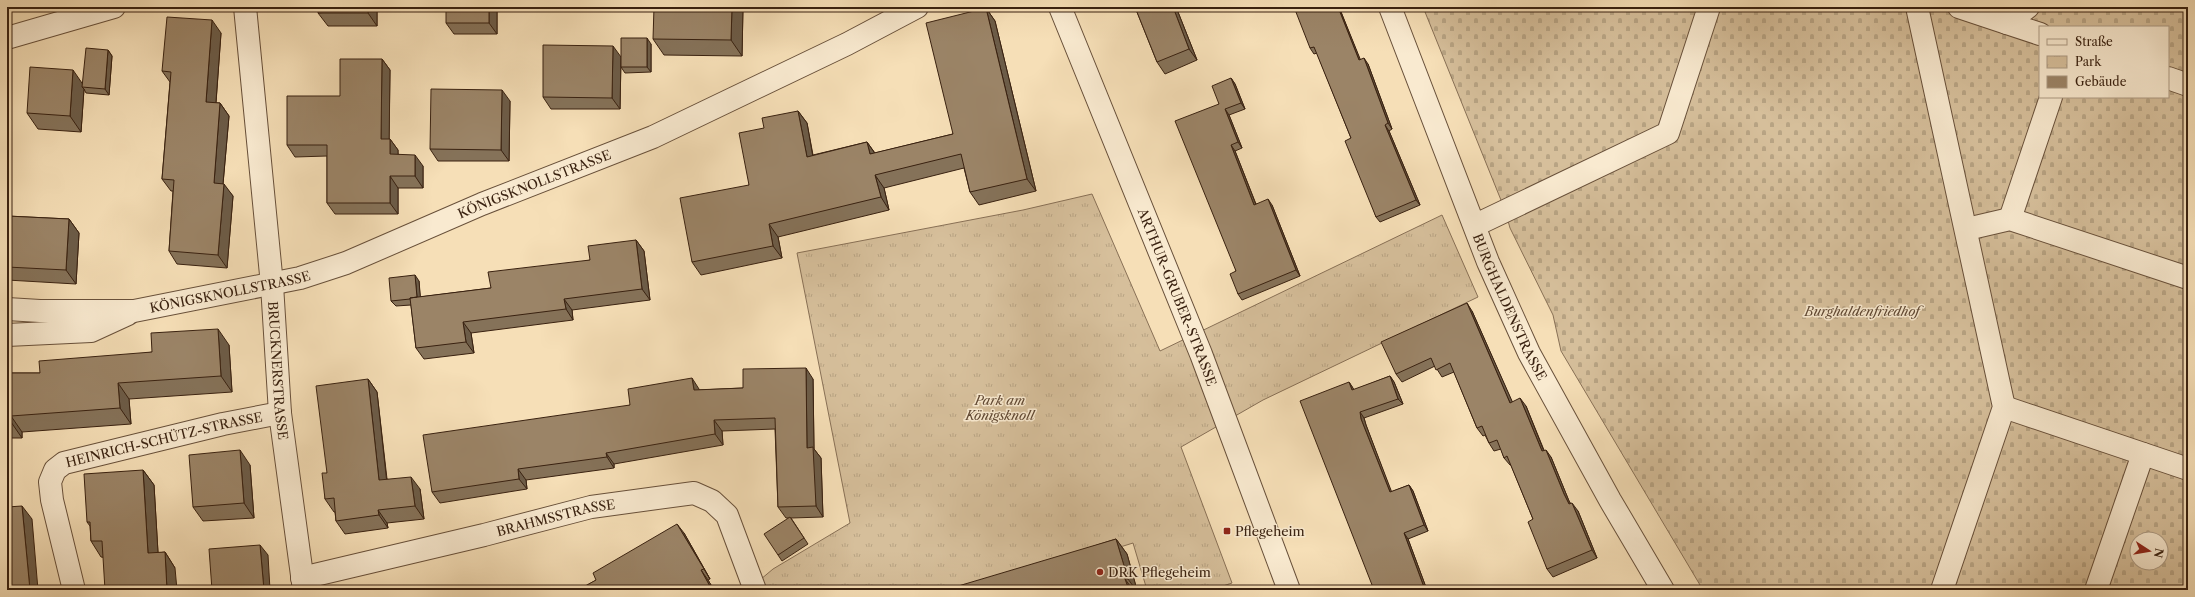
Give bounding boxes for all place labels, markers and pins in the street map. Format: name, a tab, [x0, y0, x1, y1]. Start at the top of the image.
place label: Pflegeheim	[1235, 523, 1305, 539]
marker: Pflegeheim	[1222, 526, 1232, 536]
place label: DRK Pflegeheim	[1108, 564, 1211, 580]
marker: DRK Pflegeheim	[1095, 567, 1105, 577]

